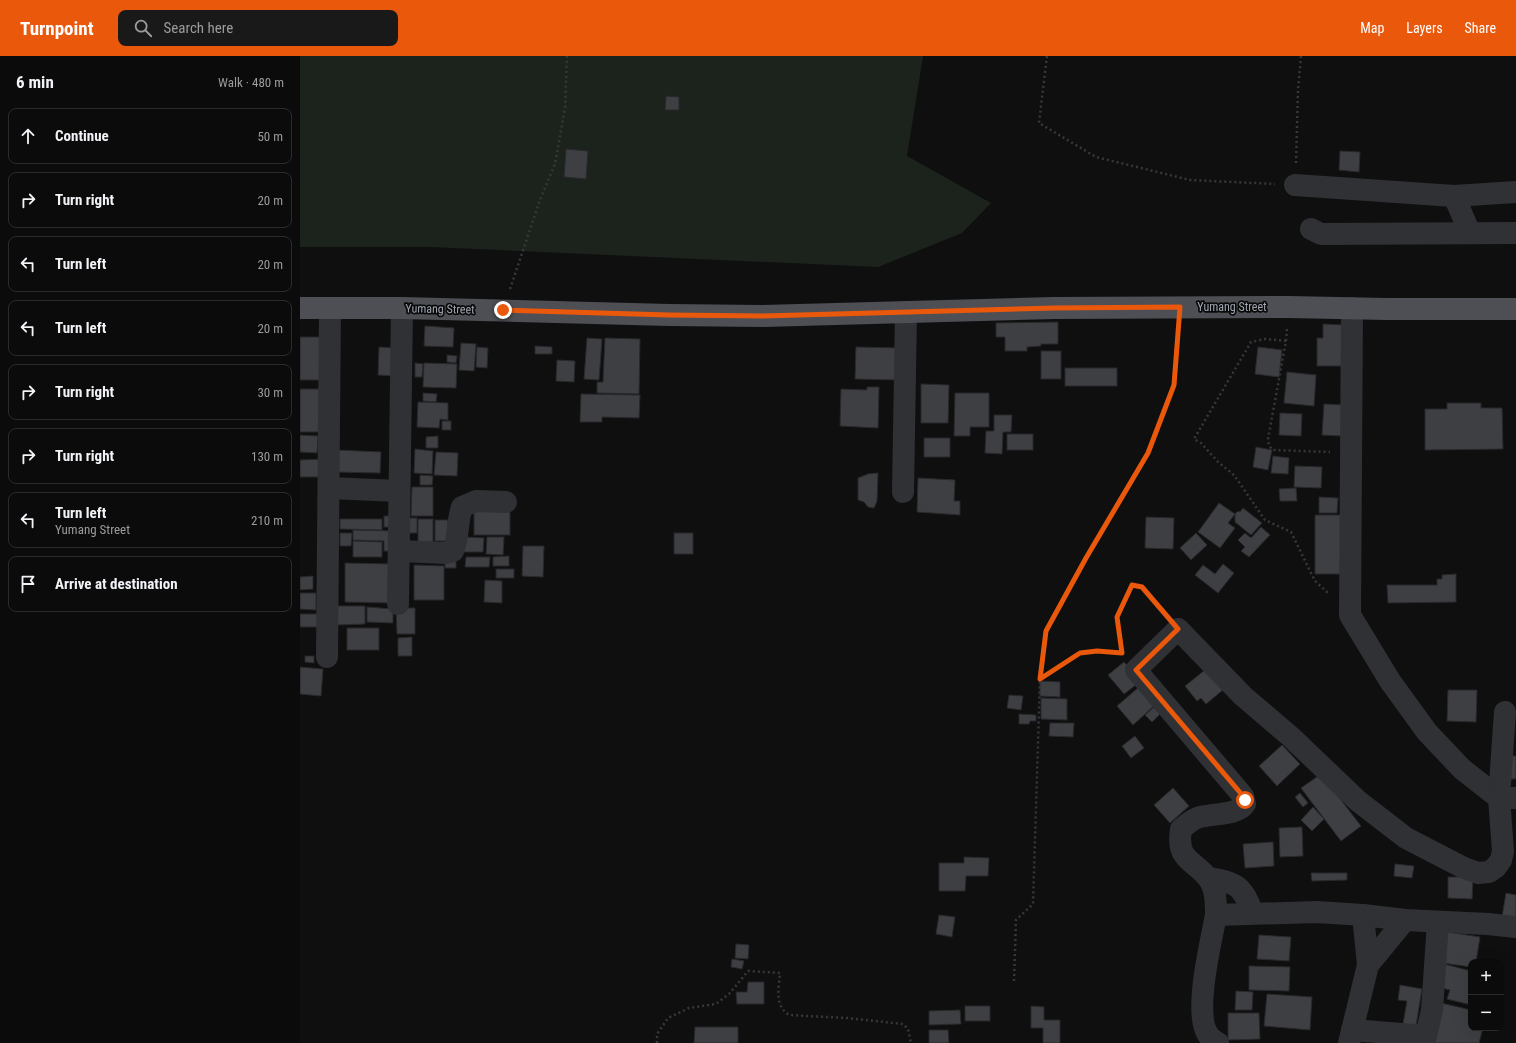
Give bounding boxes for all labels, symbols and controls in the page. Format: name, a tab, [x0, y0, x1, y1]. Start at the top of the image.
search box	[118, 10, 398, 46]
text: Turnpoint	[20, 17, 94, 40]
icon: search	[132, 17, 154, 39]
text: Search here	[164, 19, 233, 37]
text: Map	[1360, 20, 1384, 36]
text: Layers	[1406, 20, 1443, 36]
text: Share	[1465, 20, 1496, 36]
text: 6 min	[16, 72, 54, 92]
text: Walk · 480 m	[218, 75, 284, 90]
icon: ahead	[17, 125, 39, 147]
text: Continue	[55, 127, 109, 145]
text: 50 m	[257, 129, 283, 144]
icon: right	[17, 189, 39, 211]
text: Turn right	[55, 191, 114, 209]
text: 20 m	[257, 193, 283, 208]
icon: left	[17, 253, 39, 275]
text: Turn left	[55, 255, 106, 273]
text: 20 m	[257, 257, 283, 272]
street label: Yumang Street	[1197, 300, 1267, 314]
street label: Yumang Street	[405, 301, 475, 317]
route end	[494, 301, 512, 319]
icon: left	[17, 317, 39, 339]
text: Turn left	[55, 319, 106, 337]
text: 20 m	[257, 321, 283, 336]
icon: right	[17, 381, 39, 403]
text: Turn right	[55, 383, 114, 401]
text: 30 m	[257, 385, 283, 400]
icon: right	[17, 445, 39, 467]
text: Turn right	[55, 447, 114, 465]
text: 130 m	[251, 449, 283, 464]
text: Turn left	[55, 504, 106, 522]
icon: left	[17, 509, 39, 531]
text: 210 m	[251, 513, 283, 528]
text: Yumang Street	[55, 522, 130, 537]
icon: arrive	[17, 573, 39, 595]
text: Arrive at destination	[55, 575, 178, 593]
route start	[1236, 791, 1254, 809]
map controls	[1468, 959, 1504, 1031]
button: +	[1468, 959, 1504, 995]
button: −	[1468, 995, 1504, 1031]

